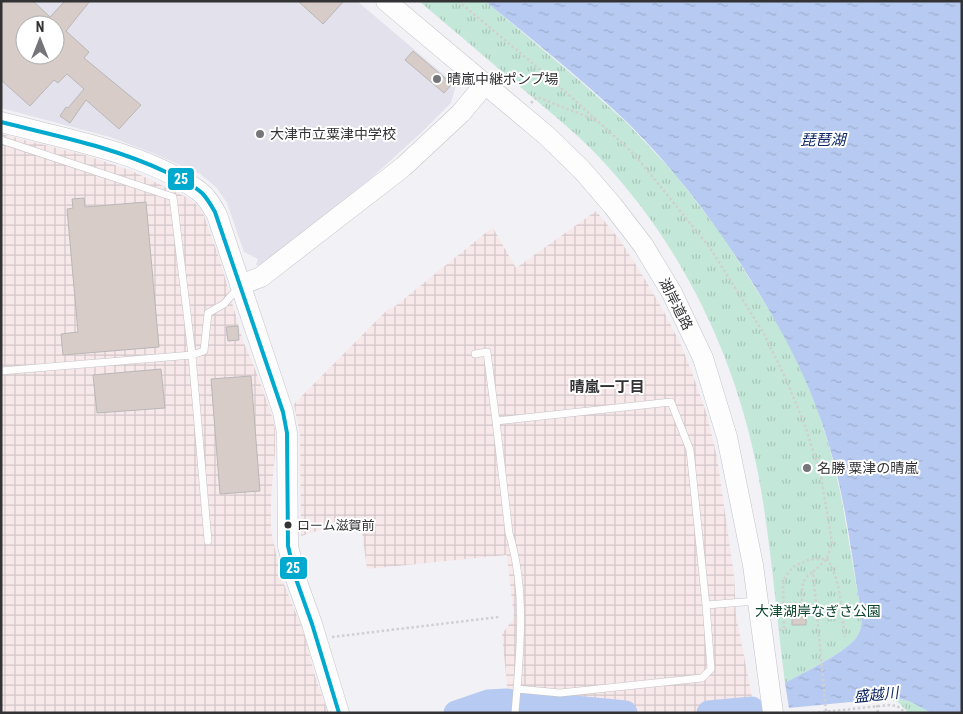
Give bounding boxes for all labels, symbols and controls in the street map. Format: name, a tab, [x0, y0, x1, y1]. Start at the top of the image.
north arrow	[15, 15, 65, 65]
text: N	[36, 19, 44, 35]
place label: 晴嵐中継ポンプ場	[447, 71, 559, 87]
marker: 晴嵐中継ポンプ場	[431, 73, 443, 85]
place label: 大津市立粟津中学校	[270, 126, 396, 142]
marker: 大津市立粟津中学校	[254, 128, 266, 140]
water label: 琵琶湖	[800, 131, 847, 149]
line badge: 25	[167, 167, 195, 191]
text: 25	[174, 171, 188, 187]
street label: 湖岸道路	[656, 275, 696, 333]
district label: 晴嵐一丁目	[569, 378, 645, 396]
place label: 名勝 粟津の晴嵐	[817, 460, 919, 476]
marker: 名勝 粟津の晴嵐	[801, 462, 813, 474]
place label: ローム滋賀前	[297, 518, 375, 533]
marker: ローム滋賀前	[283, 520, 293, 530]
line badge: 25	[279, 556, 308, 580]
text: 25	[286, 560, 300, 576]
park label: 大津湖岸なぎさ公園	[755, 603, 881, 619]
water label: 盛越川	[853, 683, 901, 706]

